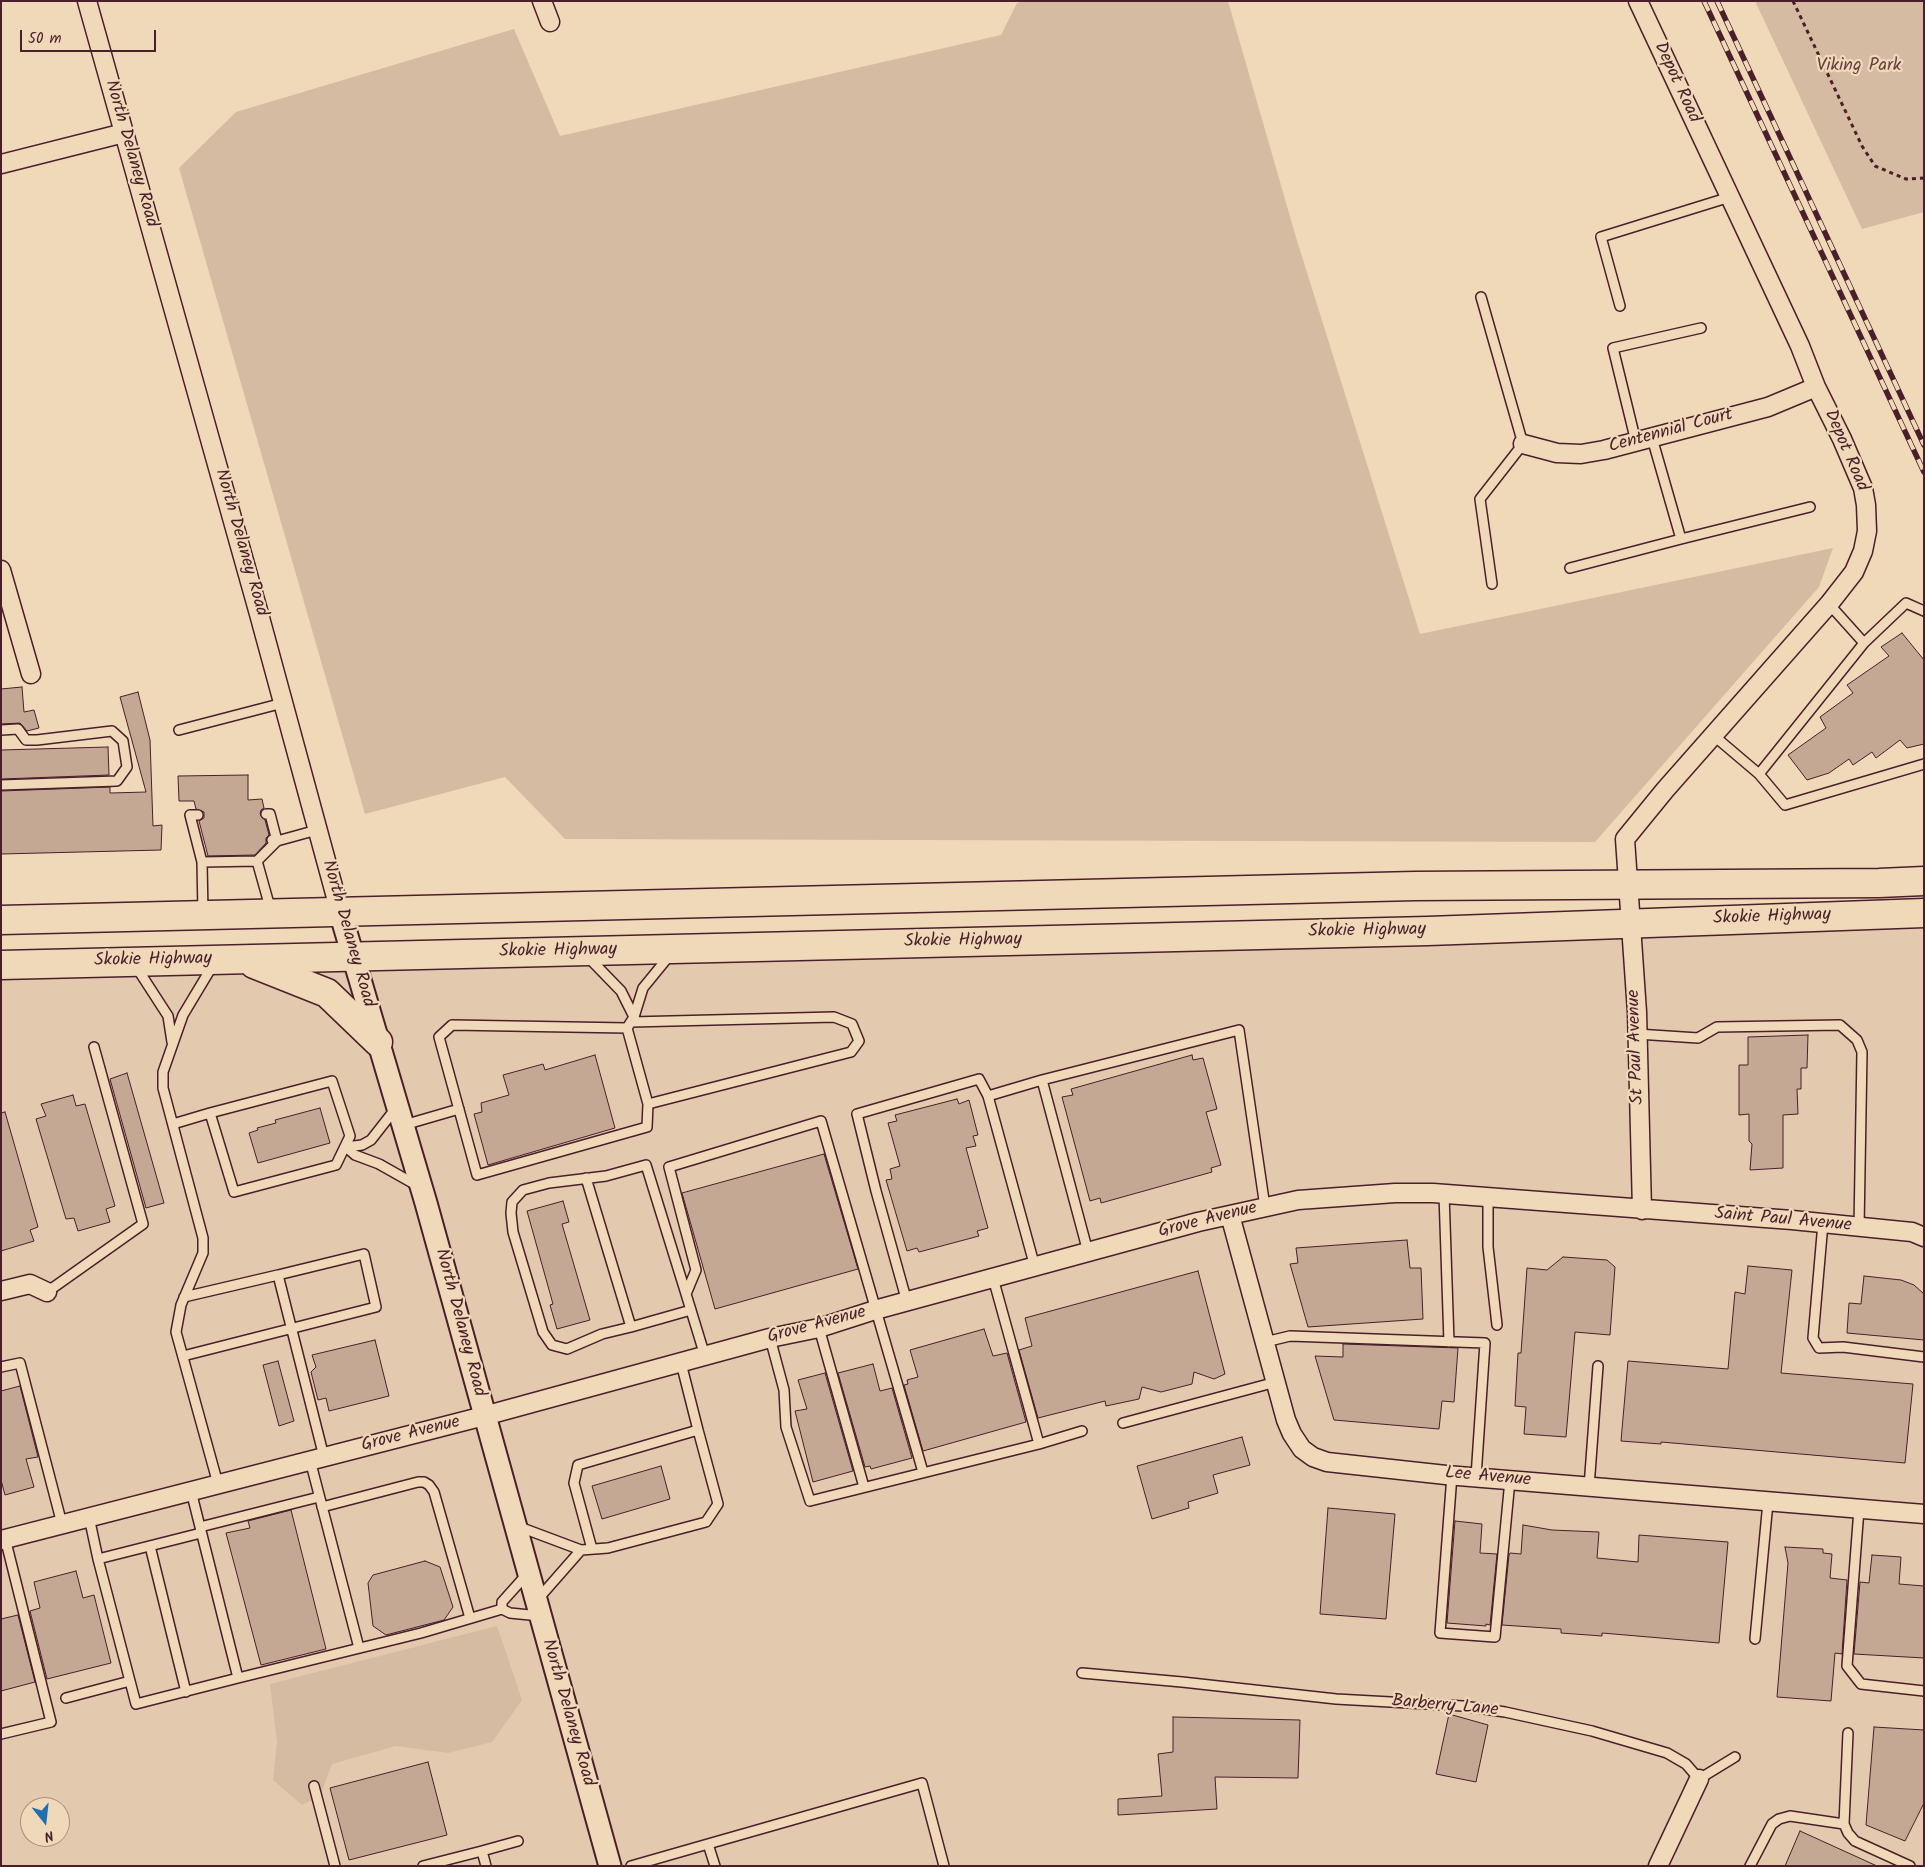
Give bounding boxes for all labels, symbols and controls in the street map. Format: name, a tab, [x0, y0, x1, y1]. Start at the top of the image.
scale bar	[22, 20, 159, 52]
text: 50 m	[28, 27, 62, 51]
street label: Depot Road	[1648, 39, 1704, 127]
park label: Viking Park	[1817, 56, 1901, 78]
street label: North Delaney Road	[99, 78, 161, 230]
street label: Centennial Court	[1607, 405, 1735, 459]
street label: Depot Road	[1818, 407, 1872, 495]
street label: North Delaney Road	[209, 467, 271, 619]
street label: North Delaney Road	[316, 858, 378, 1010]
street label: Skokie Highway	[1713, 905, 1831, 931]
street label: Skokie Highway	[1308, 920, 1426, 944]
street label: Skokie Highway	[904, 930, 1022, 954]
street label: Skokie Highway	[499, 940, 617, 964]
street label: Skokie Highway	[94, 949, 212, 973]
street label: St Paul Avenue	[1624, 989, 1650, 1105]
street label: Grove Avenue	[1156, 1198, 1260, 1244]
street label: Saint Paul Avenue	[1714, 1204, 1852, 1238]
street label: North Delaney Road	[429, 1247, 489, 1399]
street label: Grove Avenue	[765, 1302, 869, 1350]
street label: Grove Avenue	[359, 1412, 463, 1458]
street label: Lee Avenue	[1444, 1463, 1532, 1493]
street label: North Delaney Road	[536, 1637, 598, 1789]
street label: Barberry Lane	[1391, 1692, 1499, 1722]
north arrow	[20, 1797, 70, 1847]
text: N	[42, 1824, 56, 1847]

